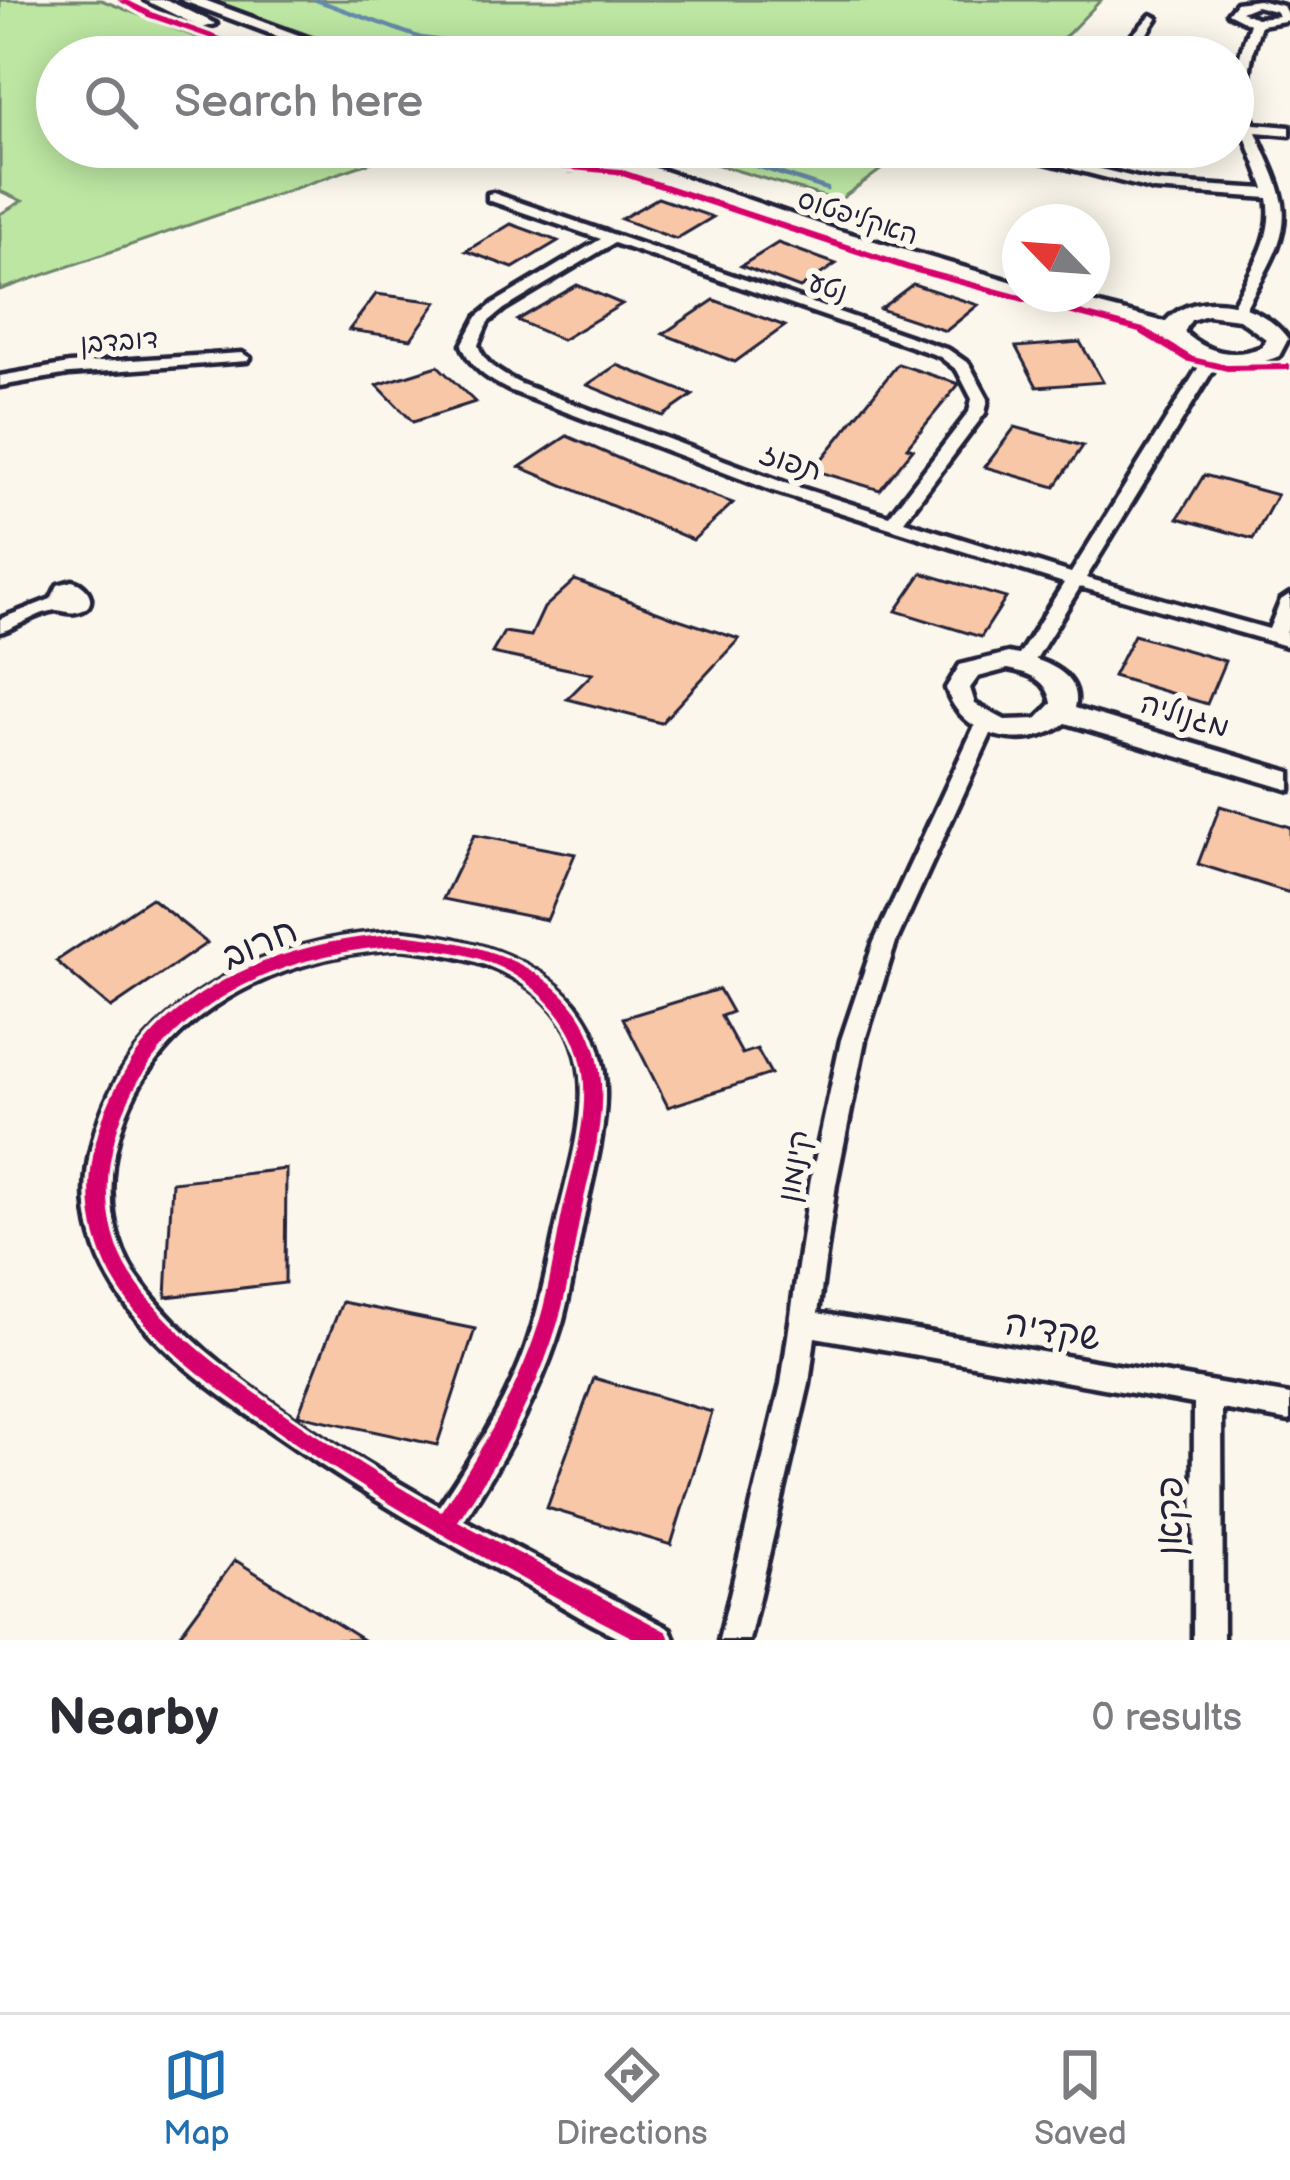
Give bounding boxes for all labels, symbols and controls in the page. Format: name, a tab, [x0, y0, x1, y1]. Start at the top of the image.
search box	[36, 36, 1254, 168]
icon: search	[78, 69, 144, 135]
text: Search here	[174, 75, 423, 130]
street label: האקליפטוס	[794, 184, 922, 252]
north arrow	[1002, 204, 1110, 312]
street label: נטע	[804, 266, 851, 309]
street label: דובדבן	[79, 323, 159, 361]
street label: תפוז	[755, 436, 826, 490]
street label: מגנוליה	[1136, 685, 1233, 746]
street label: חרוב	[216, 909, 304, 979]
street label: קינמון	[771, 1128, 819, 1205]
street label: שקדיה	[1001, 1302, 1104, 1361]
street label: פקאן	[1150, 1476, 1193, 1556]
text: Nearby	[48, 1688, 219, 1749]
text: 0 results	[1091, 1695, 1242, 1742]
tab: Map	[163, 2042, 230, 2154]
tab: Directions	[556, 2042, 708, 2154]
tab: Saved	[1034, 2042, 1127, 2154]

